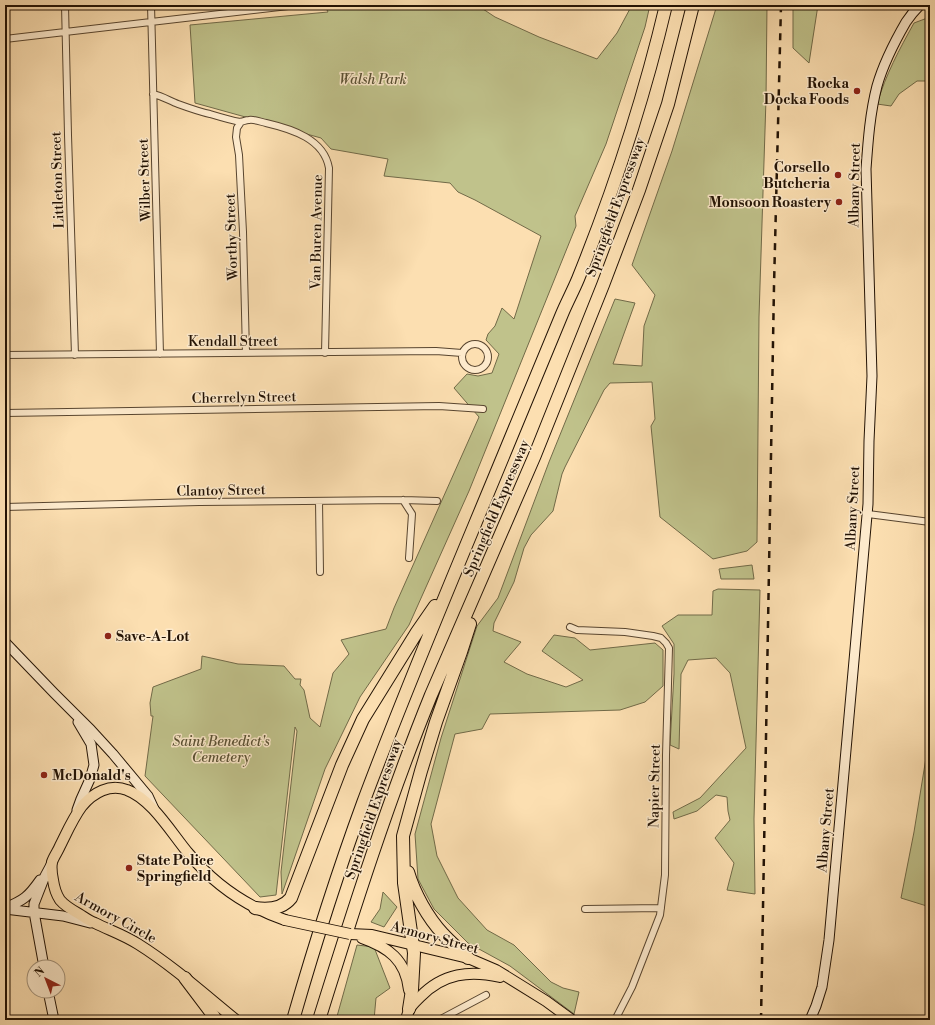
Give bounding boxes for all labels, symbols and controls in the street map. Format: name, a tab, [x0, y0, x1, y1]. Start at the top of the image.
park label: Walsh Park	[339, 71, 407, 89]
place label: Rocka Docka Foods	[764, 75, 849, 109]
marker: Rocka Docka Foods	[852, 86, 862, 96]
street label: Littleton Street	[47, 131, 69, 229]
street label: Springfield Expressway	[582, 135, 650, 280]
street label: Wilber Street	[135, 138, 155, 223]
street label: Albany Street	[845, 142, 865, 229]
place label: Corsello Butcheria	[763, 159, 830, 193]
marker: Corsello Butcheria	[833, 170, 843, 180]
street label: Van Buren Avenue	[307, 174, 327, 291]
street label: Worthy Street	[221, 193, 243, 282]
place label: Monsoon Roastery	[709, 194, 832, 212]
marker: Monsoon Roastery	[834, 197, 844, 207]
street label: Kendall Street	[188, 333, 278, 351]
street label: Cherrelyn Street	[192, 388, 297, 408]
street label: Springfield Expressway	[460, 437, 534, 580]
street label: Albany Street	[842, 465, 864, 552]
street label: Clantoy Street	[176, 481, 266, 501]
place label: Save-A-Lot	[116, 628, 190, 646]
marker: Save-A-Lot	[103, 631, 113, 641]
park label: Saint Benedict's Cemetery	[172, 733, 270, 767]
street label: Springfield Expressway	[341, 737, 406, 882]
street label: Napier Street	[645, 744, 665, 828]
place label: McDonald's	[52, 767, 131, 785]
marker: McDonald's	[39, 770, 49, 780]
street label: Albany Street	[813, 787, 839, 874]
place label: State Police Springfield	[137, 852, 214, 886]
marker: State Police Springfield	[124, 863, 134, 873]
street label: Armory Circle	[71, 888, 159, 948]
street label: Armory Street	[388, 917, 481, 958]
north arrow	[26, 959, 66, 999]
text: N	[32, 964, 48, 980]

